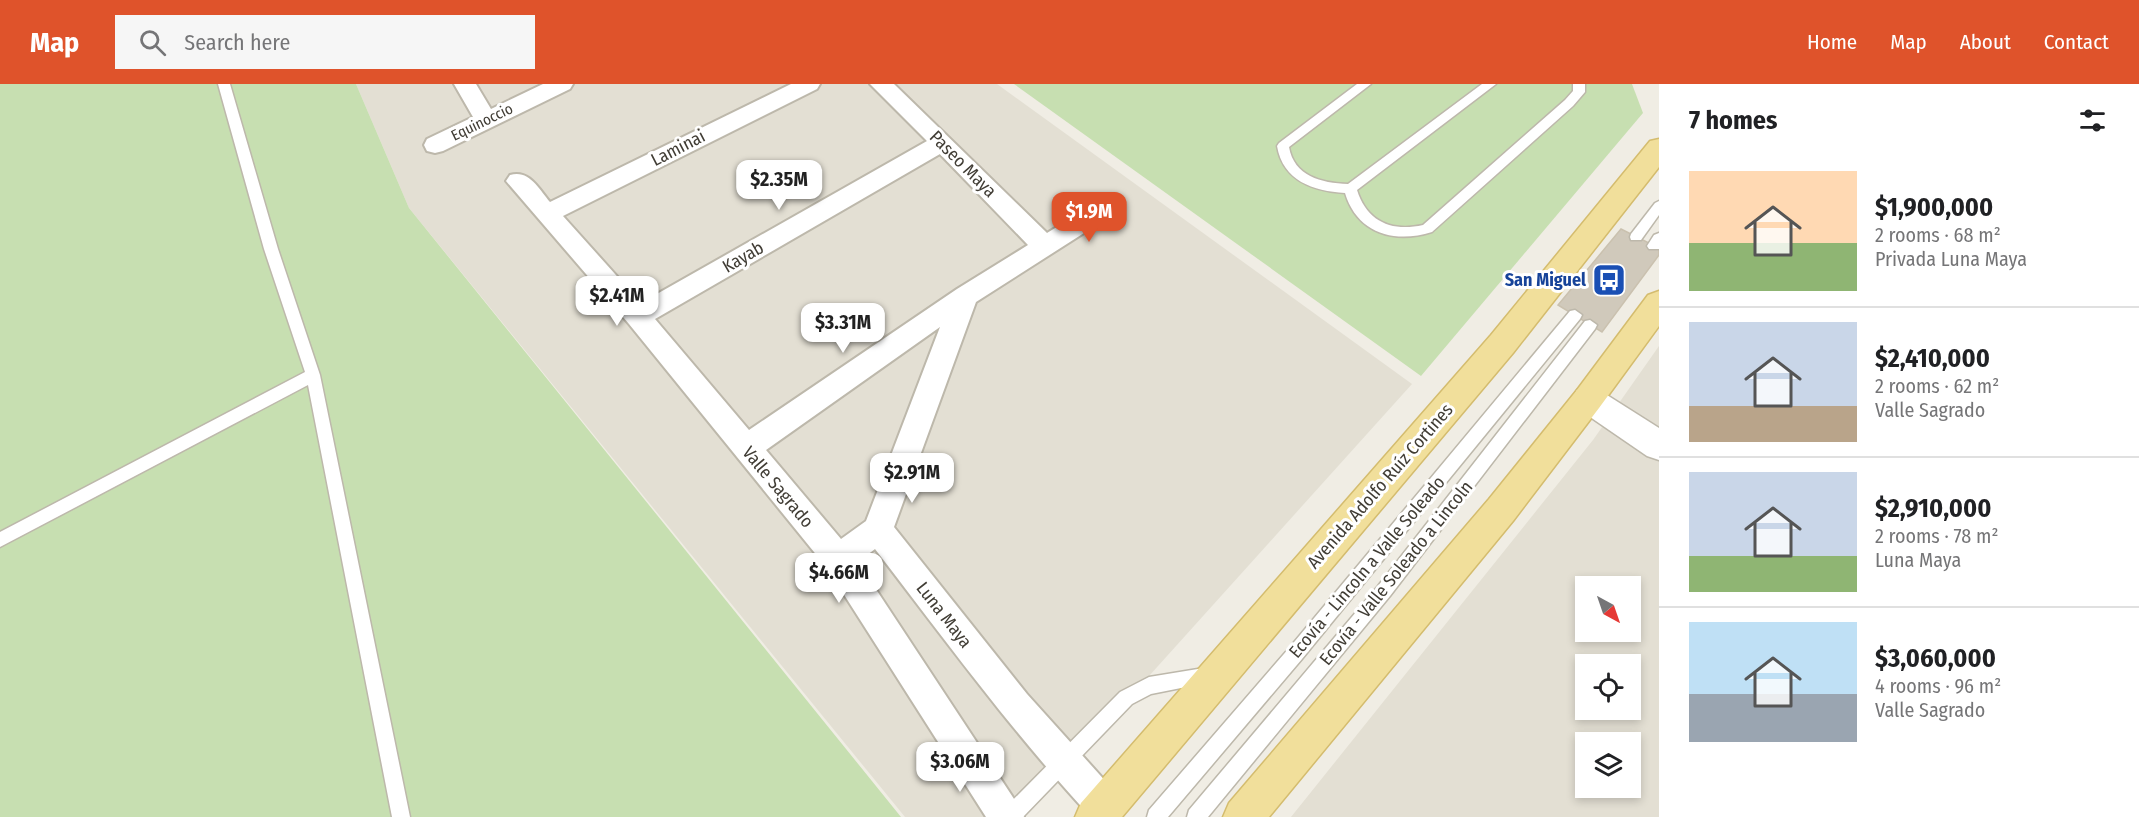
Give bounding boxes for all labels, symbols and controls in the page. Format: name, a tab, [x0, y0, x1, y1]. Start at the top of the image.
search box	[115, 15, 535, 69]
text: Map	[30, 26, 79, 59]
icon: search	[136, 26, 169, 59]
text: Search here	[184, 29, 290, 56]
text: Home	[1807, 29, 1857, 55]
text: Map	[1890, 29, 1927, 55]
text: About	[1960, 29, 2011, 55]
text: Contact	[2044, 29, 2109, 55]
street label: Equinoccio	[448, 99, 516, 145]
icon: filters	[2076, 104, 2109, 137]
text: 7 homes	[1689, 105, 1777, 136]
street label: Laminai	[647, 125, 709, 171]
street label: Paseo Maya	[925, 126, 1001, 202]
pin: $2.35M	[730, 160, 828, 211]
text: $2.35M	[750, 167, 808, 191]
pin: $1.9M	[1047, 192, 1131, 243]
text: $1,900,000	[1875, 192, 1993, 223]
icon: home	[1737, 195, 1809, 267]
text: $1.9M	[1066, 199, 1112, 223]
text: 2 rooms · 68 m²	[1875, 223, 2001, 247]
street label: Kayab	[718, 236, 768, 278]
text: Privada Luna Maya	[1875, 247, 2027, 271]
bus stop icon: San Miguel	[1591, 262, 1627, 298]
place label: San Miguel	[1505, 269, 1586, 291]
pin: $2.41M	[568, 276, 666, 327]
text: $2.41M	[590, 283, 644, 307]
pin: $3.31M	[794, 303, 892, 354]
text: $3.31M	[815, 310, 871, 334]
text: $2,410,000	[1875, 343, 1990, 374]
icon: home	[1737, 346, 1809, 418]
text: 2 rooms · 62 m²	[1875, 374, 1999, 398]
text: Valle Sagrado	[1875, 398, 1985, 422]
street label: Avenida Adolfo Ruíz Cortines	[1302, 399, 1458, 573]
street label: Valle Sagrado	[738, 442, 818, 532]
pin: $2.91M	[863, 453, 961, 504]
text: $2.91M	[884, 460, 940, 484]
street label: Ecovía - Lincoln a Valle Soleado	[1284, 471, 1450, 663]
street label: Ecovía - Valle Soleado a Lincoln	[1315, 476, 1477, 670]
text: $2,910,000	[1875, 493, 1991, 524]
icon: home	[1737, 496, 1809, 568]
text: 2 rooms · 78 m²	[1875, 524, 1998, 548]
text: Luna Maya	[1875, 548, 1961, 572]
pin: $4.66M	[790, 553, 888, 604]
text: $4.66M	[809, 560, 869, 584]
north arrow	[1575, 576, 1641, 642]
map controls	[1575, 576, 1641, 798]
street label: Luna Maya	[911, 578, 977, 652]
text: $3,060,000	[1875, 643, 1996, 674]
icon: home	[1737, 646, 1809, 718]
button: locate	[1575, 654, 1641, 720]
text: 4 rooms · 96 m²	[1875, 674, 2001, 698]
text: Valle Sagrado	[1875, 698, 1985, 722]
button: layers	[1575, 732, 1641, 798]
pin: $3.06M	[911, 742, 1009, 793]
text: $3.06M	[930, 749, 990, 773]

